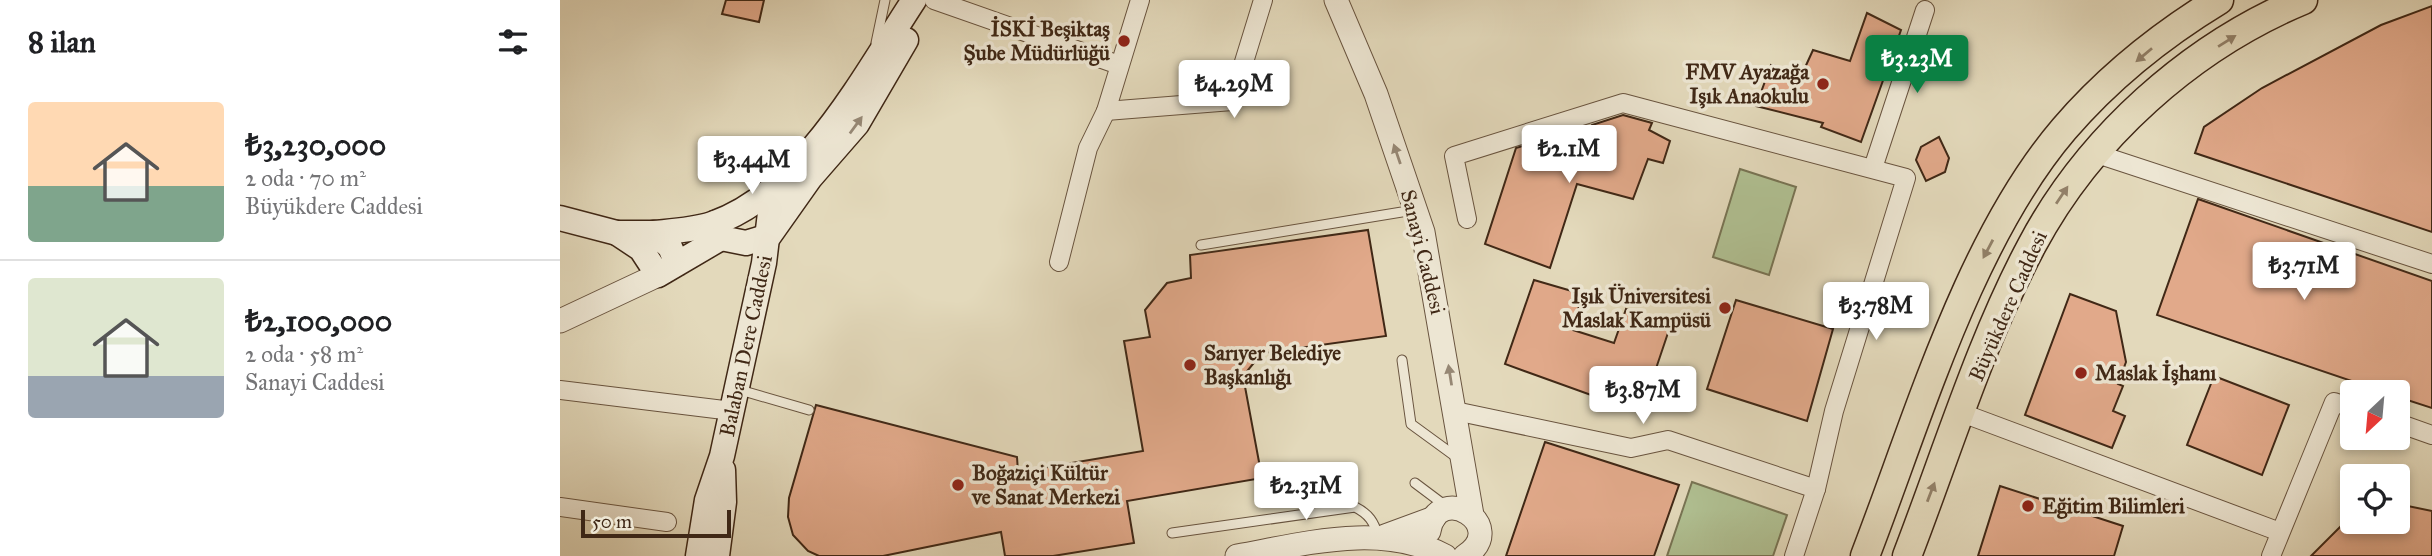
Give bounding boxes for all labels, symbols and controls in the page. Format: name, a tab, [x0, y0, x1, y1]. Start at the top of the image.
place label: İSKİ Beşiktaş Şube Müdürlüğü	[963, 15, 1111, 66]
icon: filters	[494, 23, 532, 61]
text: 8 ilan	[28, 24, 96, 60]
marker: İSKİ Beşiktaş Şube Müdürlüğü	[1116, 33, 1132, 49]
one-way arrow	[2218, 34, 2237, 47]
pin: ₺3.23M	[1860, 36, 1974, 95]
text: ₺3.23M	[1881, 44, 1953, 72]
one-way arrow	[2136, 47, 2153, 62]
place label: FMV Ayazağa Işık Anaokulu	[1685, 59, 1810, 109]
pin: ₺4.29M	[1177, 60, 1291, 120]
text: ₺4.29M	[1195, 69, 1273, 97]
marker: FMV Ayazağa Işık Anaokulu	[1815, 76, 1831, 92]
one-way arrow	[848, 116, 862, 134]
pin: ₺2.1M	[1520, 125, 1618, 185]
text: ₺3,230,000	[245, 127, 386, 163]
icon: home	[84, 130, 168, 214]
text: ₺2.1M	[1538, 134, 1600, 162]
pin: ₺3.44M	[695, 136, 809, 196]
one-way arrow	[1391, 144, 1402, 165]
text: ₺3.44M	[714, 145, 790, 173]
text: 2 oda · 70 m²	[245, 164, 366, 192]
one-way arrow	[2056, 185, 2069, 205]
street label: Sanayi Caddesi	[1395, 187, 1451, 317]
text: Büyükdere Caddesi	[245, 192, 423, 220]
street label: Büyükdere Caddesi	[1963, 226, 2053, 385]
one-way arrow	[1983, 240, 1995, 260]
pin: ₺3.71M	[2247, 243, 2361, 302]
text: ₺3.71M	[2269, 251, 2339, 279]
street label: Balaban Dere Caddesi	[714, 253, 778, 439]
pin: ₺3.78M	[1819, 282, 1933, 342]
place label: Işık Üniversitesi Maslak Kampüsü	[1562, 283, 1712, 333]
text: ₺3.78M	[1839, 291, 1913, 319]
marker: Işık Üniversitesi Maslak Kampüsü	[1717, 300, 1733, 316]
text: ₺2,100,000	[245, 303, 392, 339]
icon: home	[84, 306, 168, 390]
text: 2 oda · 58 m²	[245, 340, 363, 368]
place label: Sarıyer Belediye Başkanlığı	[1204, 340, 1341, 390]
marker: Sarıyer Belediye Başkanlığı	[1182, 357, 1198, 373]
place label: Maslak İşhanı	[2095, 359, 2217, 386]
one-way arrow	[1444, 364, 1455, 386]
marker: Maslak İşhanı	[2073, 365, 2089, 381]
pin: ₺3.87M	[1586, 366, 1700, 426]
text: Sanayi Caddesi	[245, 368, 385, 396]
text: ₺3.87M	[1605, 375, 1681, 403]
north arrow	[2340, 380, 2410, 450]
map controls	[2340, 380, 2410, 534]
place label: Boğaziçi Kültür ve Sanat Merkezi	[971, 460, 1120, 510]
pin: ₺2.31M	[1249, 462, 1363, 522]
button: locate	[2340, 464, 2410, 534]
text: ₺2.31M	[1270, 471, 1342, 499]
marker: Boğaziçi Kültür ve Sanat Merkezi	[950, 477, 966, 493]
one-way arrow	[1926, 482, 1937, 503]
place label: Eğitim Bilimleri	[2042, 493, 2185, 519]
marker: Eğitim Bilimleri	[2020, 498, 2036, 514]
scale bar	[581, 507, 732, 539]
text: 50 m	[592, 510, 632, 533]

